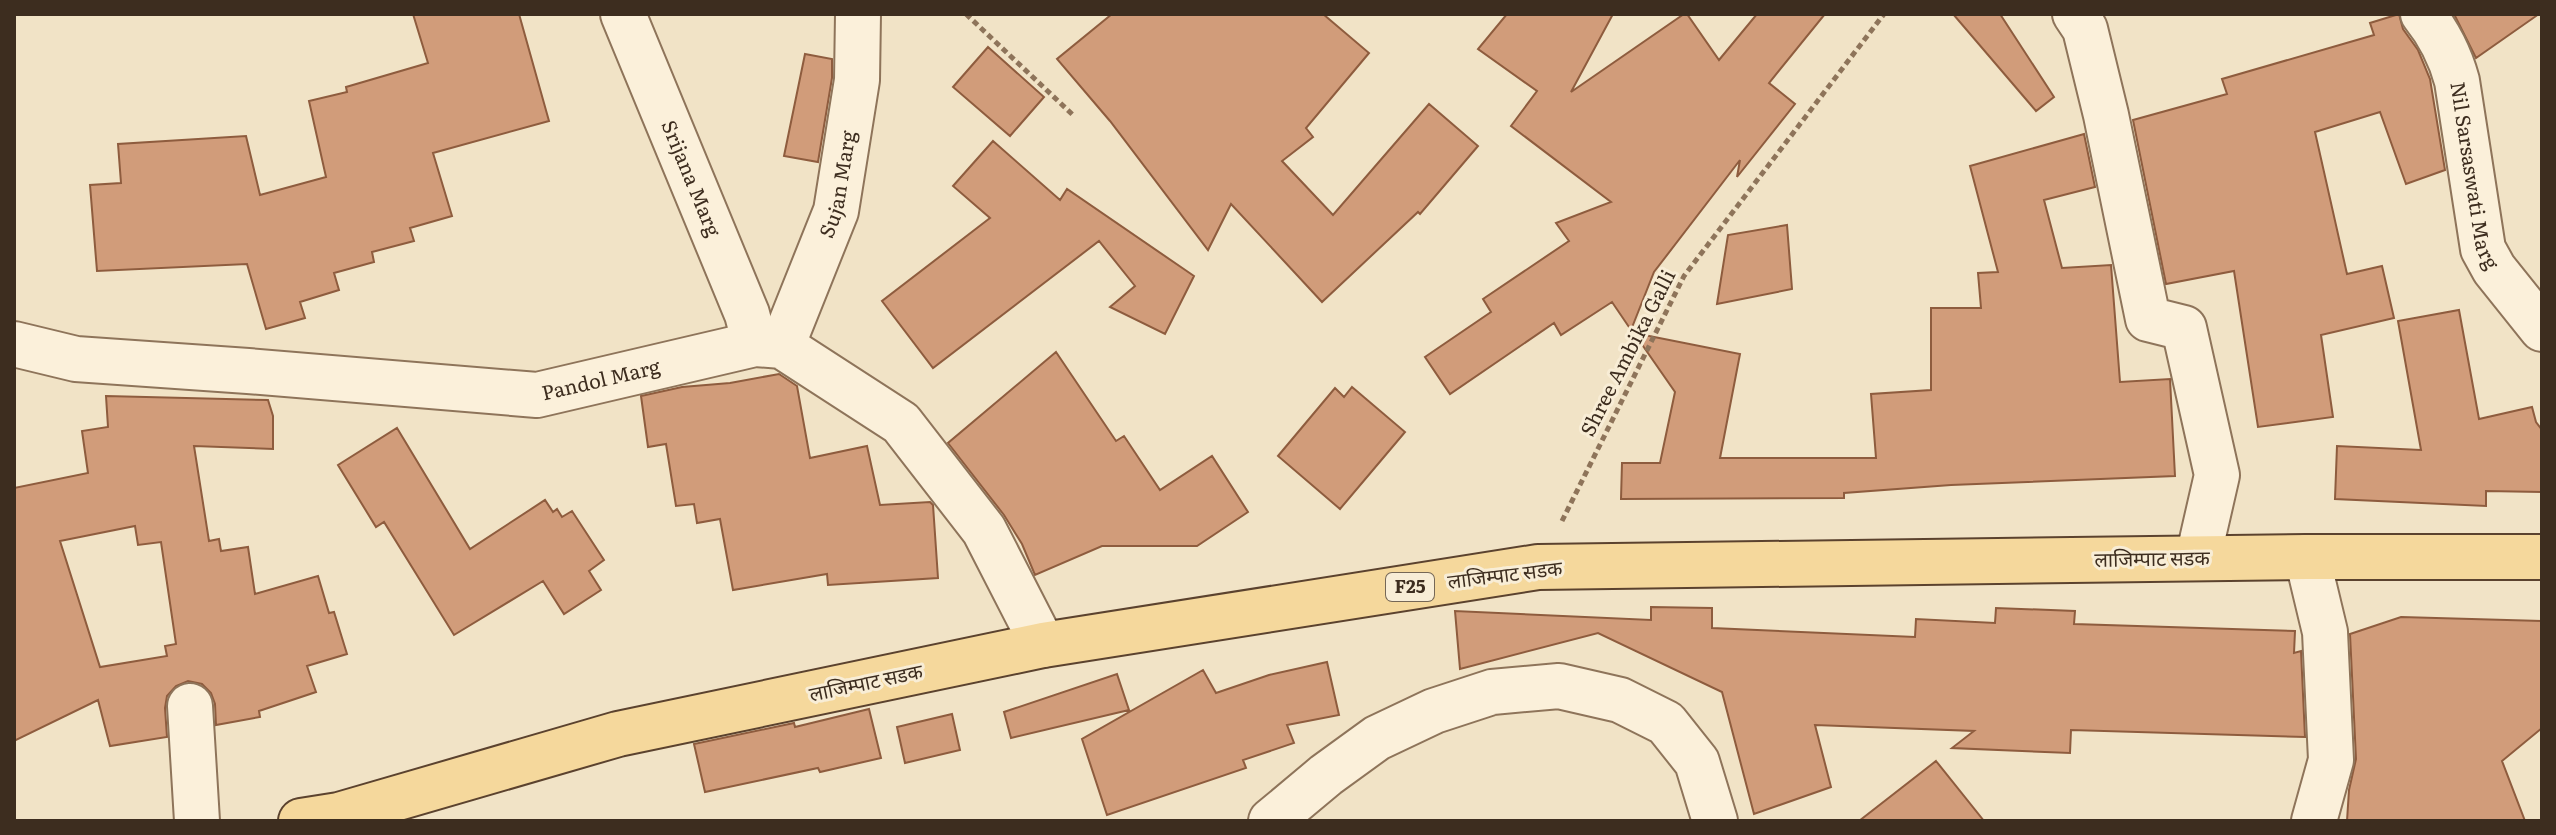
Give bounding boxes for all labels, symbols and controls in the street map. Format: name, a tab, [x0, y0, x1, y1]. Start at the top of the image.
street label: Nil Sarsaswati Marg	[2444, 79, 2509, 275]
street label: Srijana Marg	[655, 115, 731, 241]
street label: Sujan Marg	[810, 127, 862, 242]
street label: Shree Ambika Galli	[1571, 263, 1681, 441]
street label: Pandol Marg	[538, 350, 664, 406]
street label: लाजिम्पाट सडक	[2094, 541, 2211, 573]
street label: लाजिम्पाट सडक	[1446, 551, 1564, 595]
road number: F25	[1386, 573, 1434, 601]
street label: लाजिम्पाट सडक	[806, 654, 926, 708]

